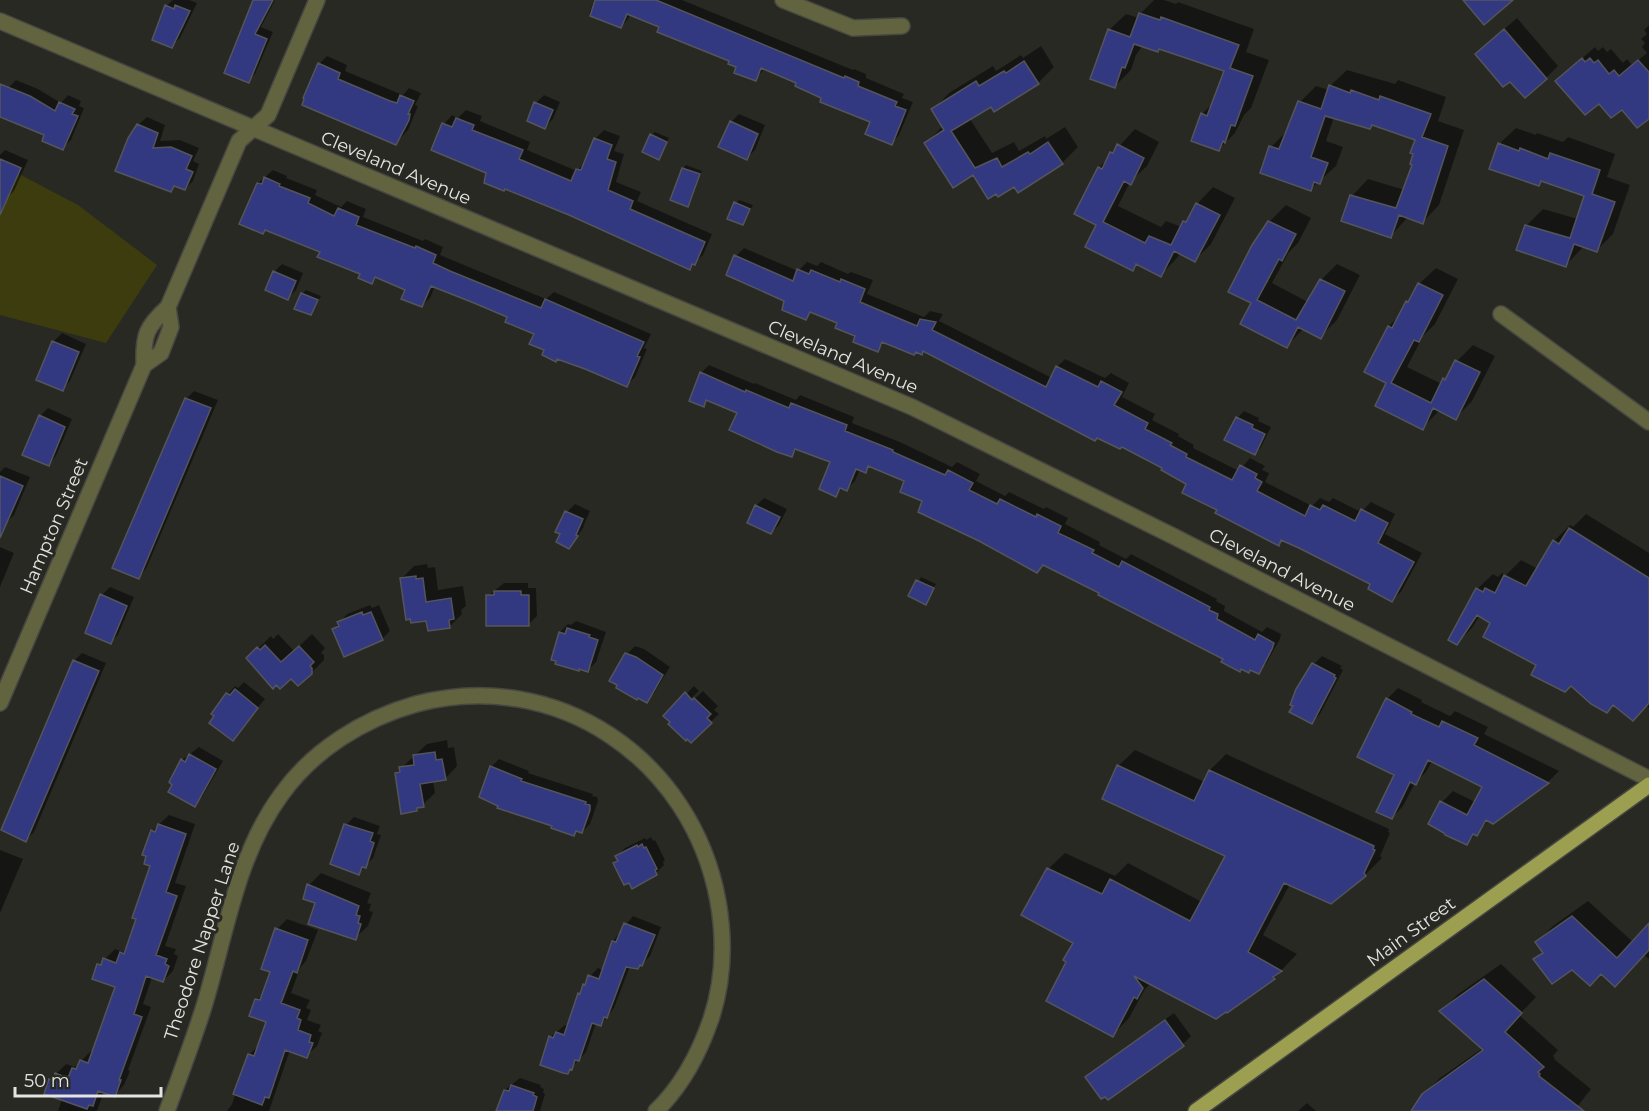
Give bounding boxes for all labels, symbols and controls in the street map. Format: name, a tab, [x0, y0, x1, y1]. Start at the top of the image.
street label: Cleveland Avenue	[318, 126, 475, 210]
street label: Cleveland Avenue	[765, 315, 922, 399]
street label: Hampton Street	[15, 454, 93, 598]
street label: Cleveland Avenue	[1205, 524, 1359, 616]
street label: Theodore Napper Lane	[159, 839, 245, 1043]
street label: Main Street	[1362, 893, 1460, 971]
scale bar	[15, 1060, 160, 1098]
text: 50 m	[24, 1070, 70, 1092]

